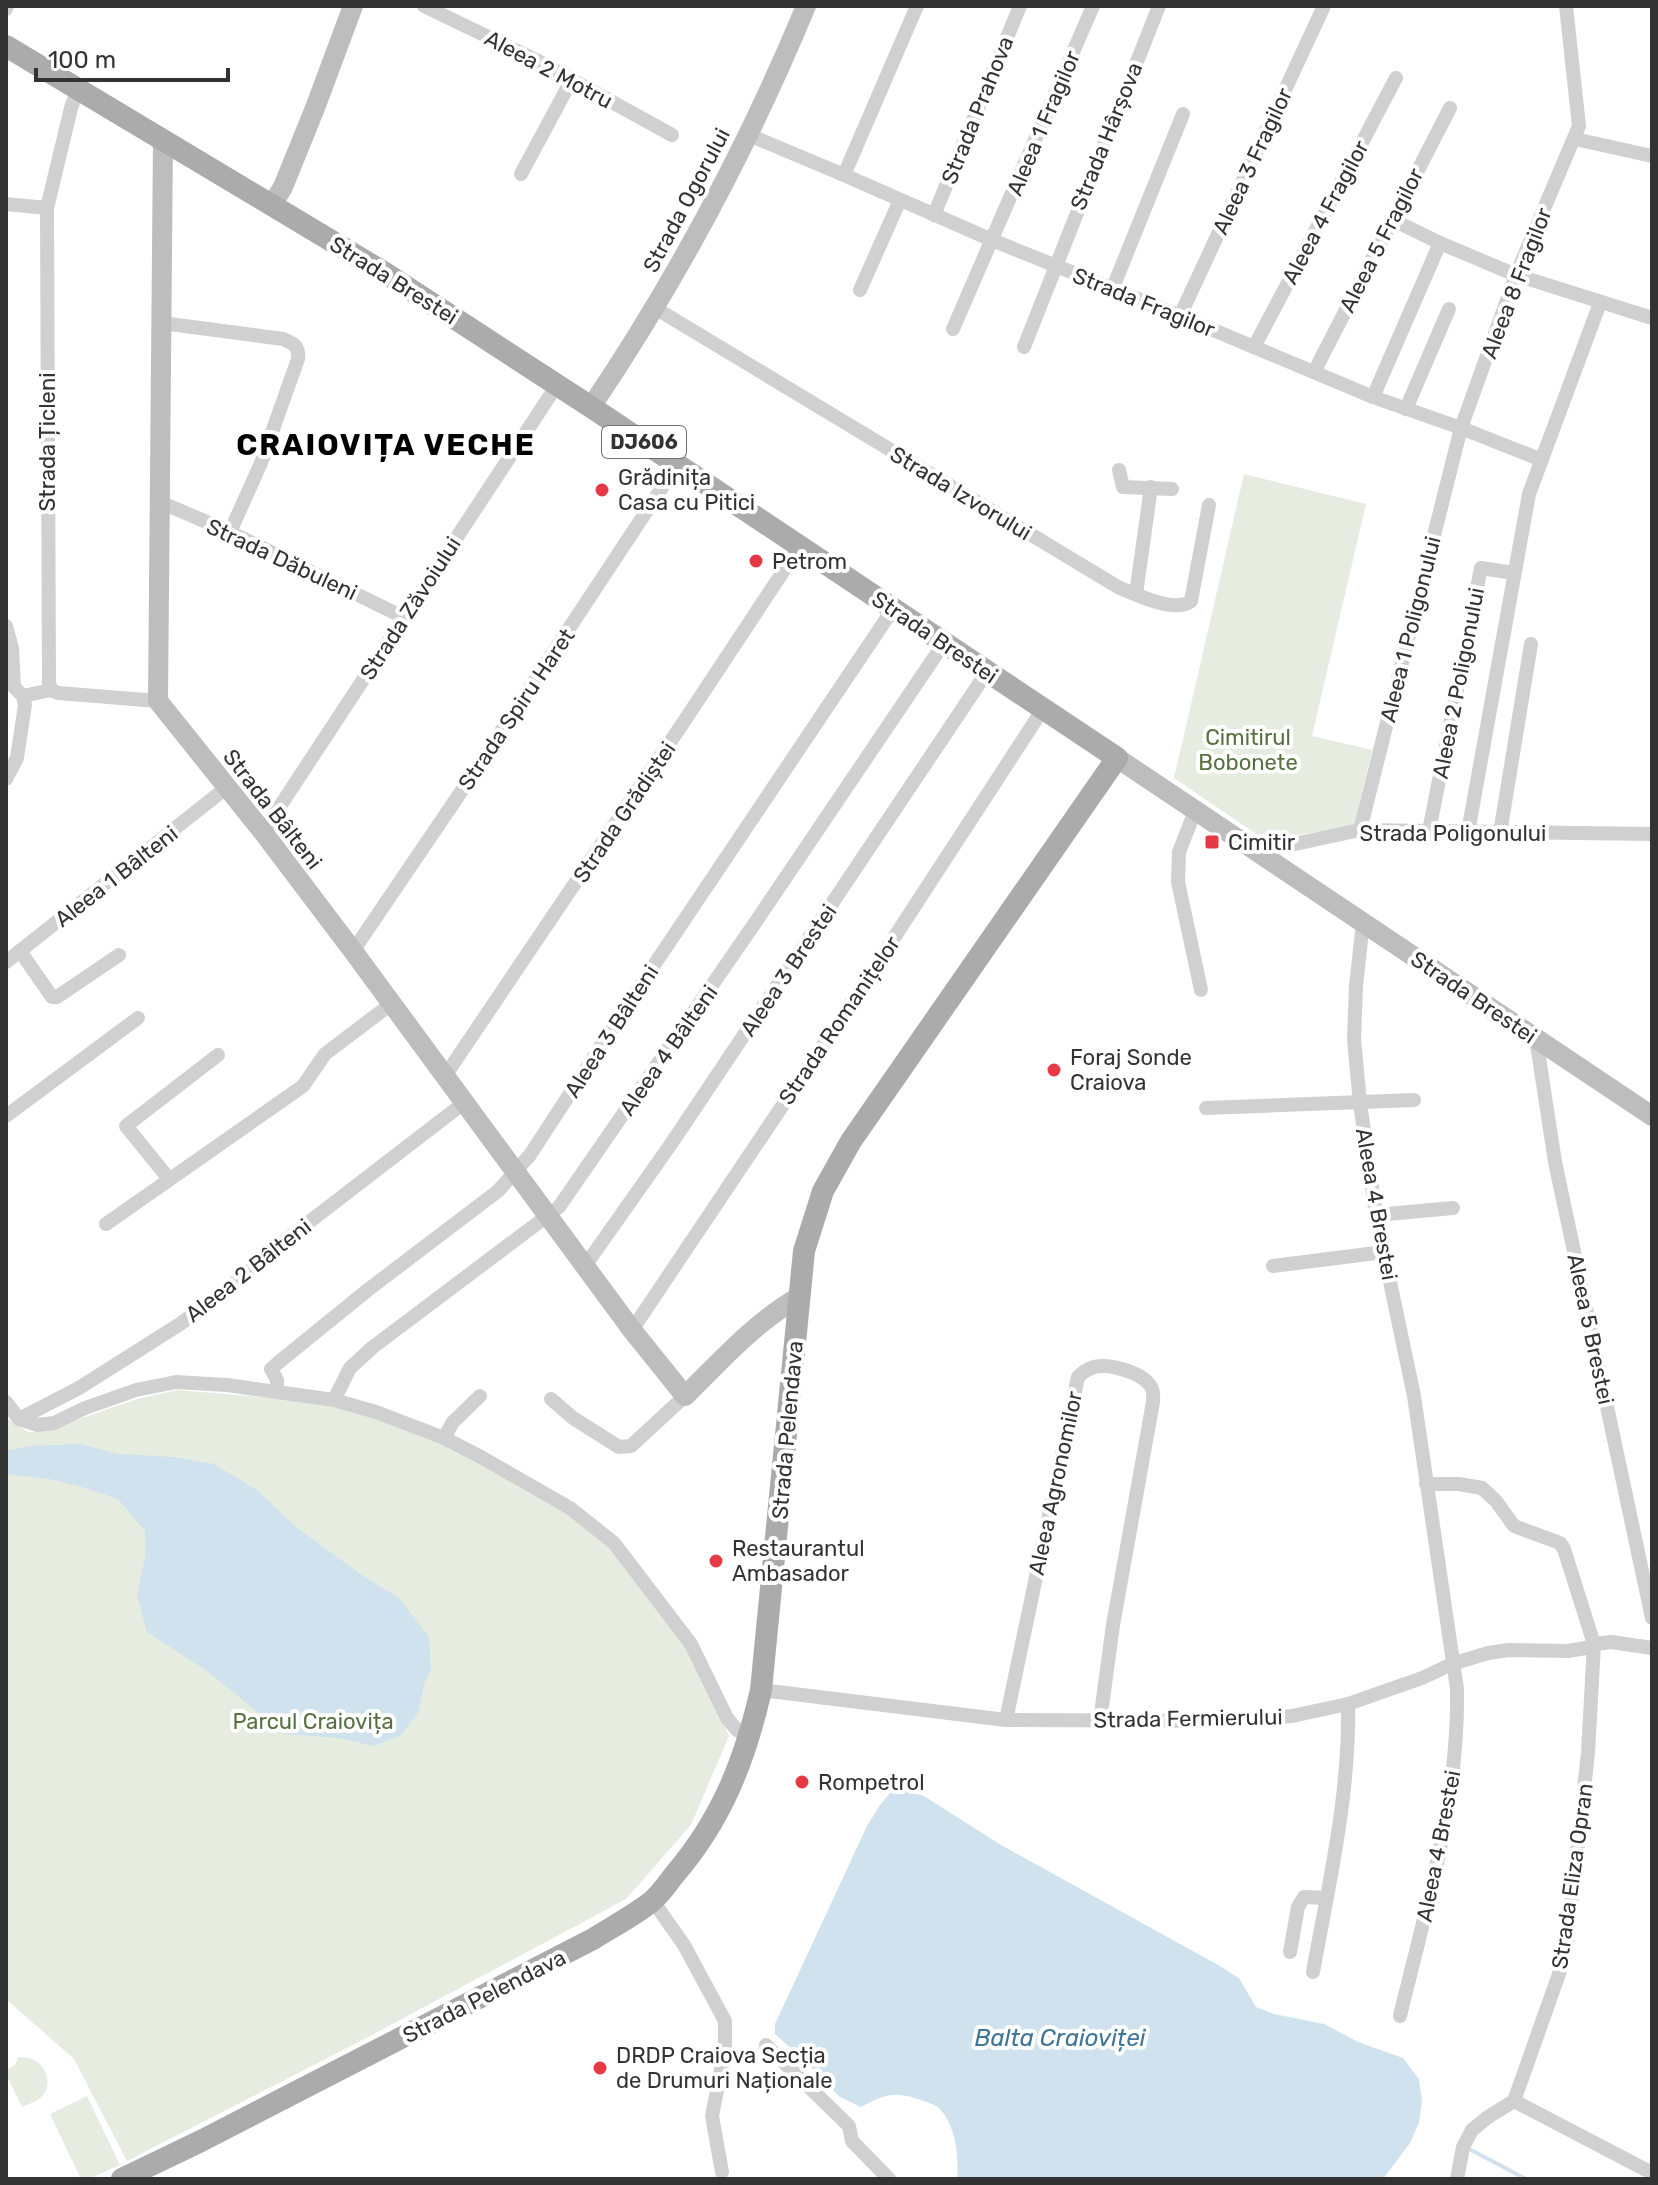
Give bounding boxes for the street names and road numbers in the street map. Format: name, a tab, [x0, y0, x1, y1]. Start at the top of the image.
street label: Aleea 2 Motru	[480, 24, 617, 114]
street label: Strada Prahova	[936, 32, 1019, 188]
street label: Aleea 1 Fragilor	[1001, 46, 1086, 200]
street label: Strada Hârșova	[1065, 58, 1148, 214]
street label: Aleea 3 Fragilor	[1207, 83, 1298, 239]
street label: Strada Ogorului	[637, 124, 736, 277]
street label: Aleea 4 Fragilor	[1276, 135, 1375, 289]
street label: Aleea 5 Fragilor	[1333, 163, 1430, 317]
street label: Aleea 8 Fragilor	[1475, 203, 1558, 362]
street label: Strada Brestei	[325, 230, 463, 331]
street label: Strada Fragilor	[1069, 262, 1219, 343]
street label: Strada Țicleni	[34, 372, 61, 512]
road number: DJ606	[602, 426, 686, 458]
street label: Strada Izvorului	[885, 441, 1036, 546]
street label: Strada Dăbuleni	[202, 513, 361, 606]
street label: Strada Zăvoiului	[354, 532, 467, 685]
street label: Aleea 1 Poligonului	[1374, 533, 1447, 725]
street label: Strada Brestei	[867, 585, 1003, 689]
street label: Aleea 2 Poligonului	[1427, 585, 1490, 781]
street label: Strada Spiru Haret	[452, 623, 581, 795]
street label: Strada Grădiștei	[567, 737, 682, 888]
street label: Strada Bâlteni	[217, 744, 328, 875]
street label: Aleea 1 Bâlteni	[49, 820, 183, 933]
street label: Strada Poligonului	[1360, 820, 1546, 847]
street label: Aleea 3 Brestei	[734, 899, 843, 1041]
street label: Strada Romanițelor	[773, 930, 906, 1110]
street label: Strada Brestei	[1406, 945, 1542, 1049]
street label: Aleea 3 Bâlteni	[559, 960, 664, 1103]
street label: Aleea 4 Bâlteni	[613, 980, 723, 1121]
street label: Aleea 4 Brestei	[1350, 1126, 1403, 1282]
street label: Aleea 2 Bâlteni	[180, 1213, 317, 1328]
street label: Aleea 5 Brestei	[1561, 1251, 1620, 1407]
street label: Strada Pelendava	[766, 1339, 809, 1521]
street label: Aleea Agronomilor	[1023, 1388, 1088, 1578]
street label: Strada Fermierului	[1093, 1703, 1283, 1734]
street label: Aleea 4 Brestei	[1411, 1768, 1466, 1924]
street label: Strada Eliza Opran	[1546, 1781, 1599, 1971]
street label: Strada Pelendava	[398, 1944, 570, 2049]

